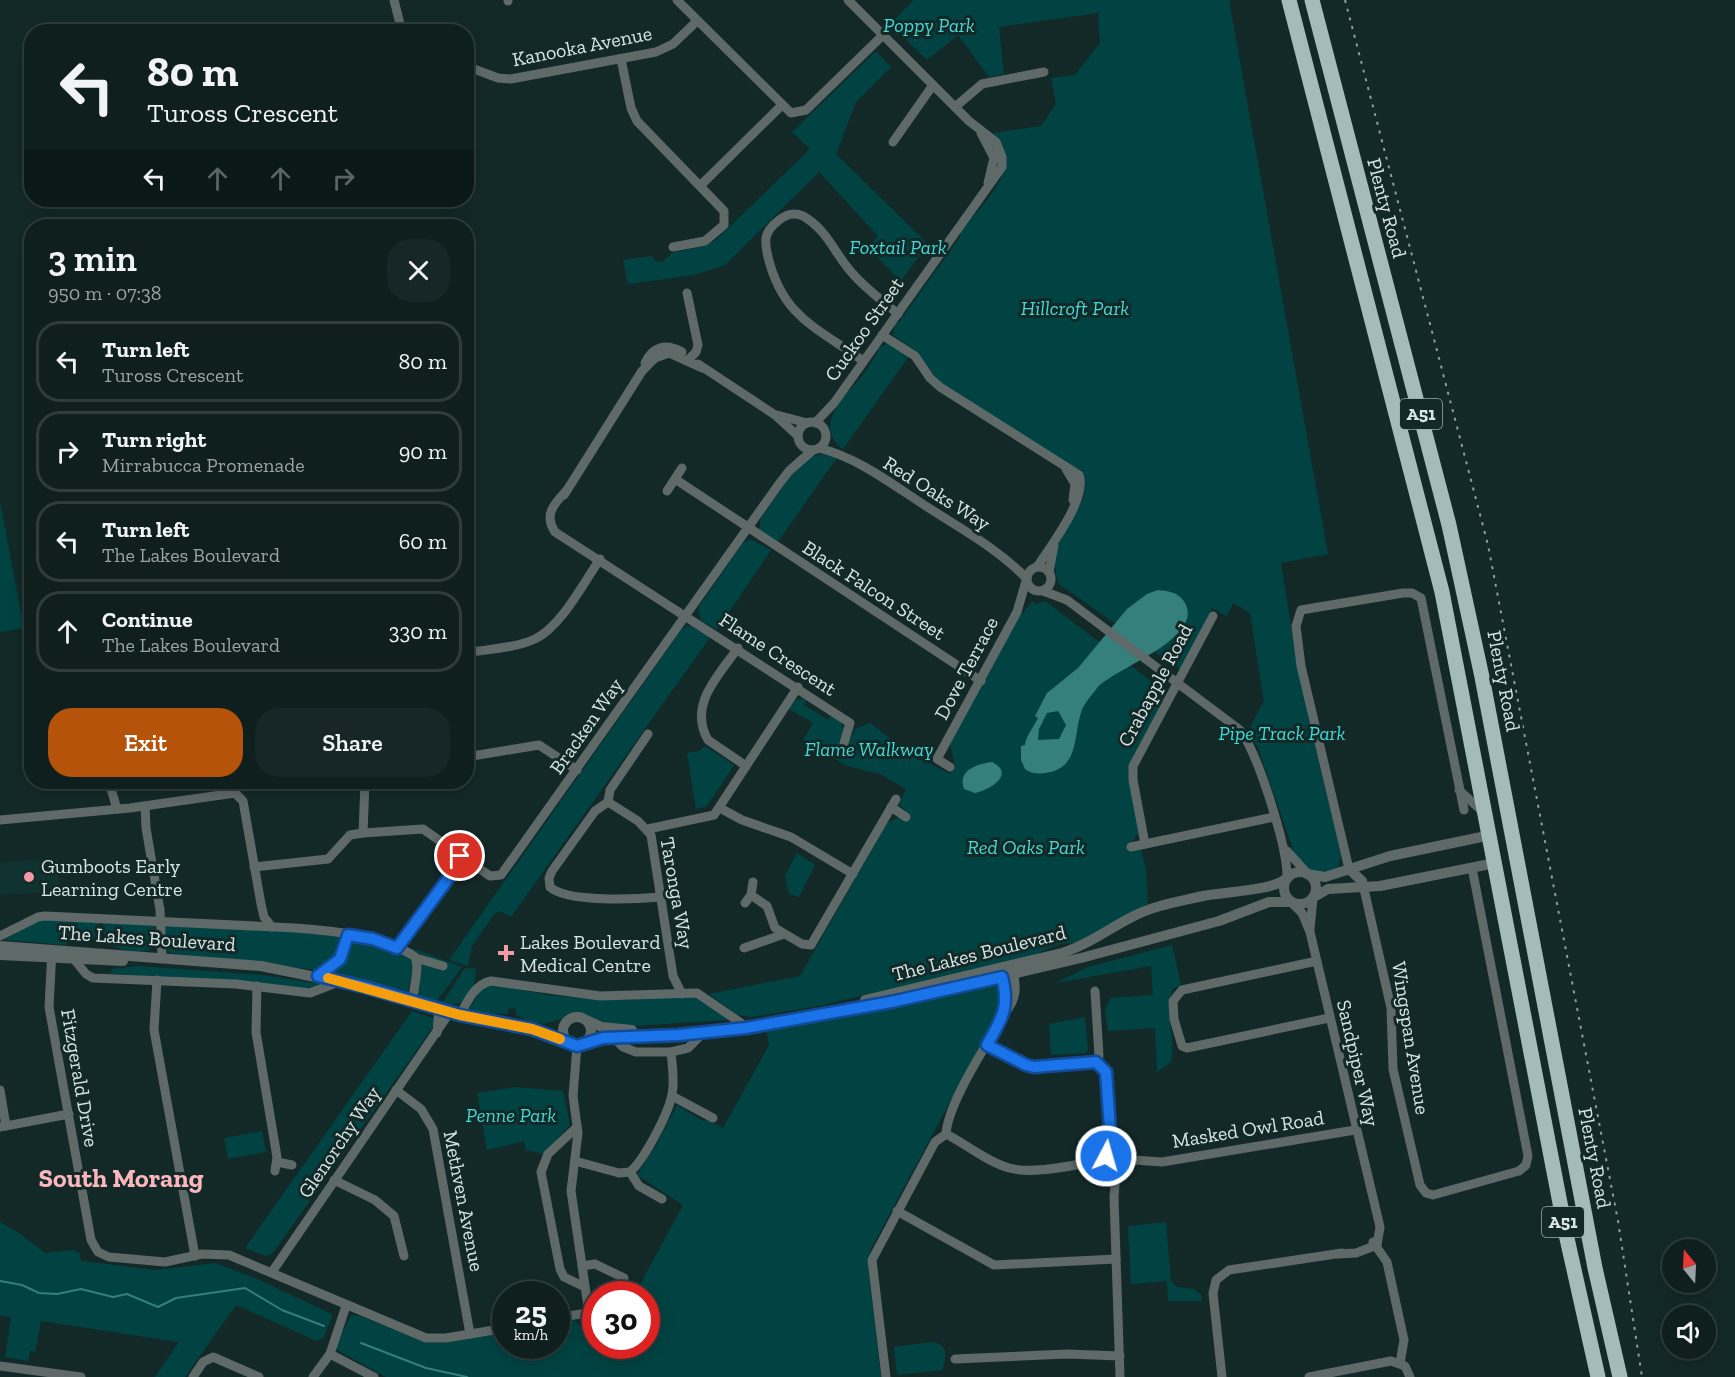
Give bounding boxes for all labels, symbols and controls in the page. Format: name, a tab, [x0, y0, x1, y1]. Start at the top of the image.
park label: Poppy Park	[883, 13, 975, 37]
street label: Kanooka Avenue	[510, 21, 654, 71]
text: 80 m	[147, 46, 238, 97]
icon: left	[48, 48, 126, 126]
text: Tuross Crescent	[147, 97, 338, 129]
street label: Plenty Road	[1362, 155, 1412, 261]
icon: left	[138, 162, 171, 195]
icon: ahead	[201, 162, 234, 195]
icon: ahead	[264, 162, 297, 195]
icon: right	[327, 162, 360, 195]
park label: Foxtail Park	[849, 235, 947, 259]
text: 3 min	[48, 237, 137, 280]
button: close	[387, 239, 450, 302]
street label: Cuckoo Street	[819, 272, 909, 386]
text: 950 m · 07:38	[48, 281, 162, 305]
park label: Hillcroft Park	[1021, 296, 1129, 320]
text: Turn left	[102, 336, 189, 363]
icon: left	[51, 345, 84, 378]
text: 80 m	[399, 348, 447, 375]
text: Tuross Crescent	[102, 363, 243, 387]
road number: A51	[1400, 399, 1442, 429]
text: Turn right	[102, 426, 206, 453]
icon: right	[51, 435, 84, 468]
text: 90 m	[399, 438, 447, 465]
street label: Red Oaks Way	[879, 451, 996, 536]
text: Mirrabucca Promenade	[102, 453, 305, 477]
text: Turn left	[102, 516, 189, 543]
icon: left	[51, 525, 84, 558]
text: 60 m	[399, 528, 447, 555]
street label: Black Falcon Street	[798, 535, 950, 645]
text: The Lakes Boulevard	[102, 543, 280, 567]
text: Continue	[102, 606, 193, 633]
street label: Flame Crescent	[715, 607, 841, 701]
street label: Dove Terrace	[929, 612, 1003, 724]
icon: ahead	[51, 615, 84, 648]
text: 330 m	[389, 618, 447, 645]
street label: Crabapple Road	[1113, 619, 1197, 750]
street label: Plenty Road	[1482, 628, 1526, 734]
text: The Lakes Boulevard	[102, 633, 280, 657]
street label: Bracken Way	[544, 673, 628, 779]
button: Exit	[48, 708, 243, 777]
button: Share	[255, 708, 450, 777]
park label: Pipe Track Park	[1219, 721, 1345, 745]
park label: Flame Walkway	[805, 737, 933, 761]
pin	[434, 830, 485, 881]
street label: Taronga Way	[655, 835, 699, 952]
park label: Red Oaks Park	[967, 835, 1085, 859]
icon: arrive	[443, 839, 476, 872]
place label: Gumboots Early Learning Centre	[41, 854, 182, 901]
marker: Gumboots Early Learning Centre	[22, 870, 36, 884]
street label: The Lakes Boulevard	[57, 920, 237, 956]
street label: The Lakes Boulevard	[890, 920, 1068, 986]
place label: Lakes Boulevard Medical Centre	[520, 930, 660, 977]
marker: Lakes Boulevard Medical Centre	[497, 944, 515, 962]
street label: Wingspan Avenue	[1387, 960, 1435, 1116]
street label: Sandpiper Way	[1332, 997, 1384, 1129]
street label: Fitzgerald Drive	[56, 1007, 104, 1149]
street label: Glenorchy Way	[293, 1081, 386, 1202]
park label: Penne Park	[466, 1103, 556, 1127]
street label: Masked Owl Road	[1170, 1105, 1326, 1153]
street label: Plenty Road	[1573, 1105, 1617, 1211]
position arrow	[1074, 1124, 1138, 1188]
street label: Methven Avenue	[439, 1129, 489, 1273]
district label: South Morang	[39, 1162, 204, 1194]
road number: A51	[1542, 1207, 1584, 1237]
north arrow	[1662, 1239, 1716, 1293]
map controls	[1662, 1239, 1716, 1359]
speed limit sign: 30	[582, 1281, 660, 1359]
text: 25	[515, 1295, 547, 1331]
button: sound	[1662, 1305, 1716, 1359]
text: km/h	[514, 1326, 548, 1344]

